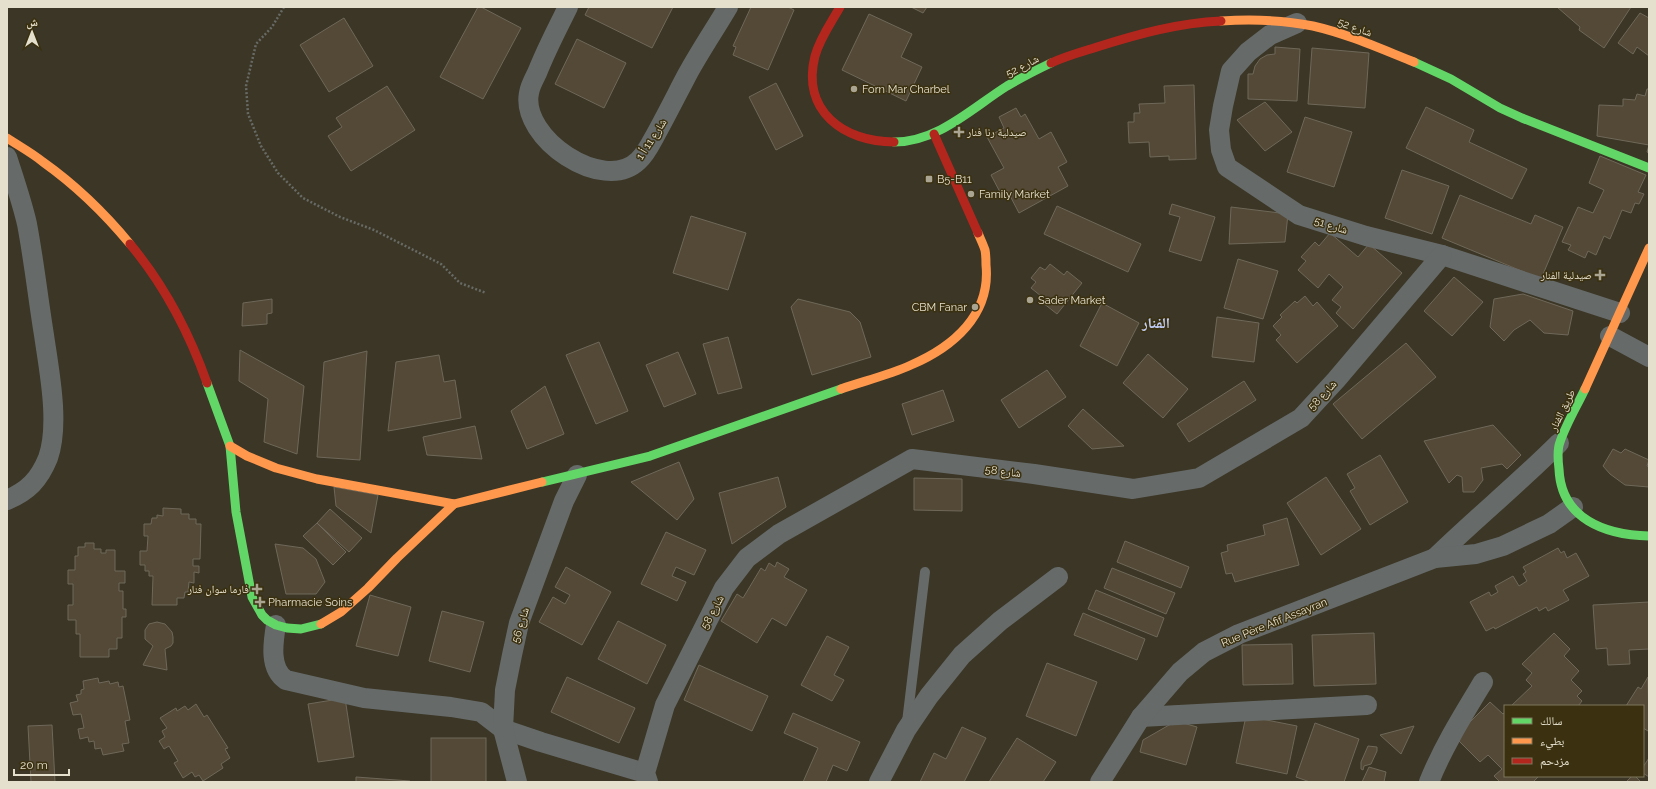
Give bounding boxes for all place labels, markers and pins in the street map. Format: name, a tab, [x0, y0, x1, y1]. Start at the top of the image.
place label: Forn Mar Charbel	[862, 83, 950, 96]
marker: Forn Mar Charbel	[849, 84, 859, 94]
place label: صيدلية رنا فنار	[966, 126, 1027, 139]
marker: صيدلية رنا فنار	[954, 127, 964, 137]
place label: B5-B11	[937, 173, 972, 186]
marker: B5-B11	[924, 174, 934, 184]
place label: Family Market	[979, 188, 1050, 201]
marker: Family Market	[966, 189, 976, 199]
place label: صيدلية الفنار	[1540, 269, 1592, 282]
marker: صيدلية الفنار	[1595, 270, 1605, 280]
place label: Sader Market	[1038, 294, 1106, 307]
marker: Sader Market	[1025, 295, 1035, 305]
place label: CBM Fanar	[912, 301, 967, 314]
marker: CBM Fanar	[970, 302, 980, 312]
place label: فارما سوان فنار	[187, 583, 249, 596]
marker: فارما سوان فنار	[252, 584, 262, 594]
place label: Pharmacie Soins	[268, 596, 352, 609]
marker: Pharmacie Soins	[255, 597, 265, 607]

